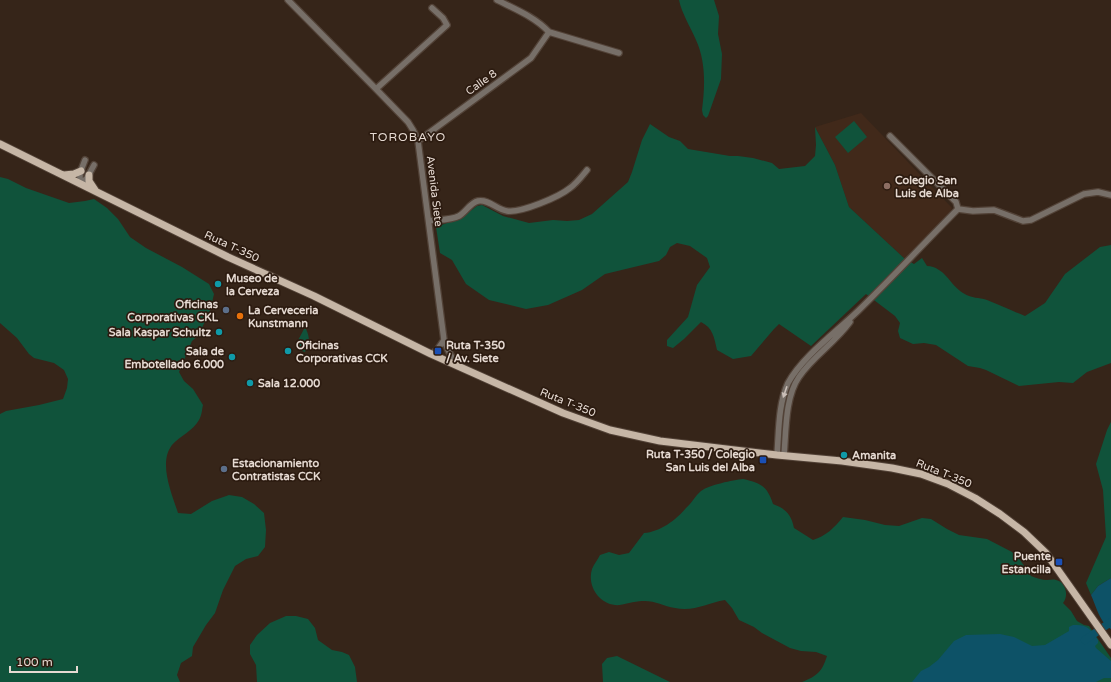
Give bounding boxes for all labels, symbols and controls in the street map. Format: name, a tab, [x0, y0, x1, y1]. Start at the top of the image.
street label: Calle 8	[463, 67, 499, 98]
district label: TOROBAYO	[370, 130, 446, 144]
street label: Avenida Siete	[424, 155, 445, 227]
place label: Colegio San Luis de Alba	[895, 174, 959, 200]
marker: Colegio San Luis de Alba	[882, 181, 892, 191]
street label: Ruta T-350	[202, 228, 261, 265]
place label: Museo de la Cerveza	[226, 272, 279, 298]
marker: Museo de la Cerveza	[213, 279, 223, 289]
place label: Oficinas Corporativas CKL	[127, 298, 219, 325]
place label: La Cerveceria Kunstmann	[248, 304, 318, 330]
marker: Oficinas Corporativas CKL	[221, 305, 231, 315]
marker: La Cerveceria Kunstmann	[235, 311, 245, 321]
place label: Sala Kaspar Schultz	[109, 326, 212, 340]
marker: Sala Kaspar Schultz	[214, 327, 224, 337]
place label: Oficinas Corporativas CCK	[296, 339, 388, 366]
place label: Ruta T-350 / Av. Siete	[446, 339, 505, 365]
place label: Sala de Embotellado 6.000	[124, 345, 225, 371]
marker: Oficinas Corporativas CCK	[283, 346, 293, 356]
marker: Ruta T-350 / Av. Siete	[433, 346, 443, 356]
marker: Sala de Embotellado 6.000	[227, 352, 237, 362]
place label: Sala 12.000	[258, 377, 320, 390]
marker: Sala 12.000	[245, 378, 255, 388]
street label: Ruta T-350	[538, 385, 598, 420]
one-way arrow	[782, 387, 788, 399]
place label: Ruta T-350 / Colegio San Luis del Alba	[646, 448, 755, 474]
place label: Amanita	[852, 449, 896, 462]
marker: Amanita	[839, 450, 849, 460]
marker: Ruta T-350 / Colegio San Luis del Alba	[758, 455, 768, 465]
street label: Ruta T-350	[914, 456, 974, 491]
place label: Estacionamiento Contratistas CCK	[232, 457, 321, 483]
marker: Estacionamiento Contratistas CCK	[219, 464, 229, 474]
place label: Puente Estancilla	[1001, 550, 1052, 576]
marker: Puente Estancilla	[1054, 557, 1064, 567]
scale bar	[10, 648, 77, 674]
text: 100 m	[16, 655, 53, 669]

